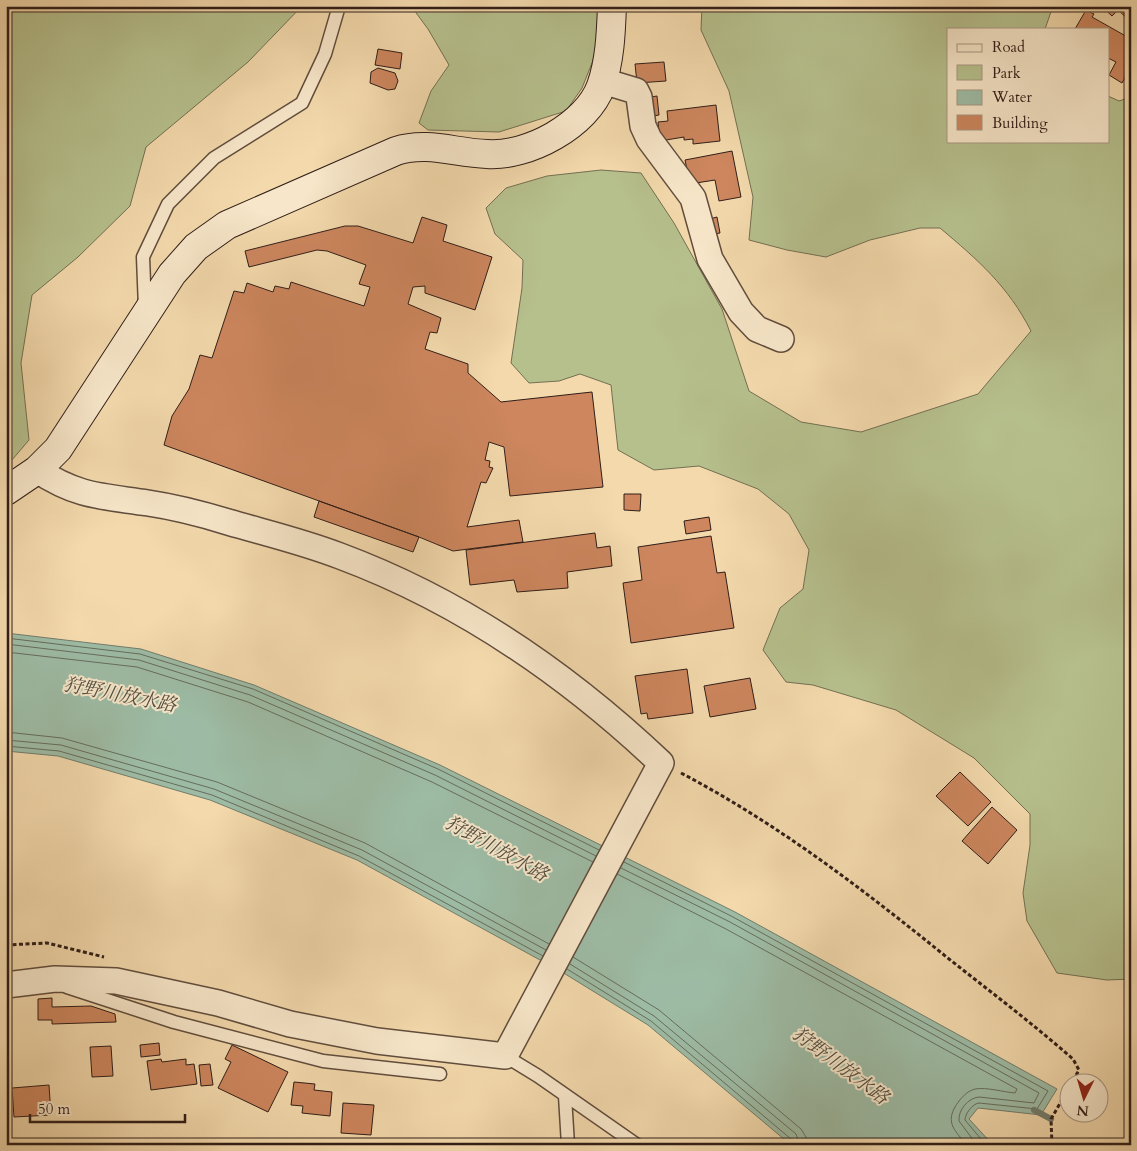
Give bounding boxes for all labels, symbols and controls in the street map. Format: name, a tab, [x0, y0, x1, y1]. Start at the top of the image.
legend	[947, 28, 1110, 142]
text: Road	[992, 37, 1025, 57]
text: Park	[992, 63, 1021, 83]
text: Water	[991, 87, 1033, 107]
text: Building	[992, 113, 1048, 133]
water label: 狩野川放水路	[61, 671, 180, 719]
water label: 狩野川放水路	[440, 810, 554, 889]
water label: 狩野川放水路	[787, 1021, 895, 1112]
north arrow	[1060, 1074, 1110, 1124]
scale bar	[30, 1091, 185, 1123]
text: 50 m	[38, 1099, 70, 1119]
text: N	[1076, 1100, 1090, 1120]

